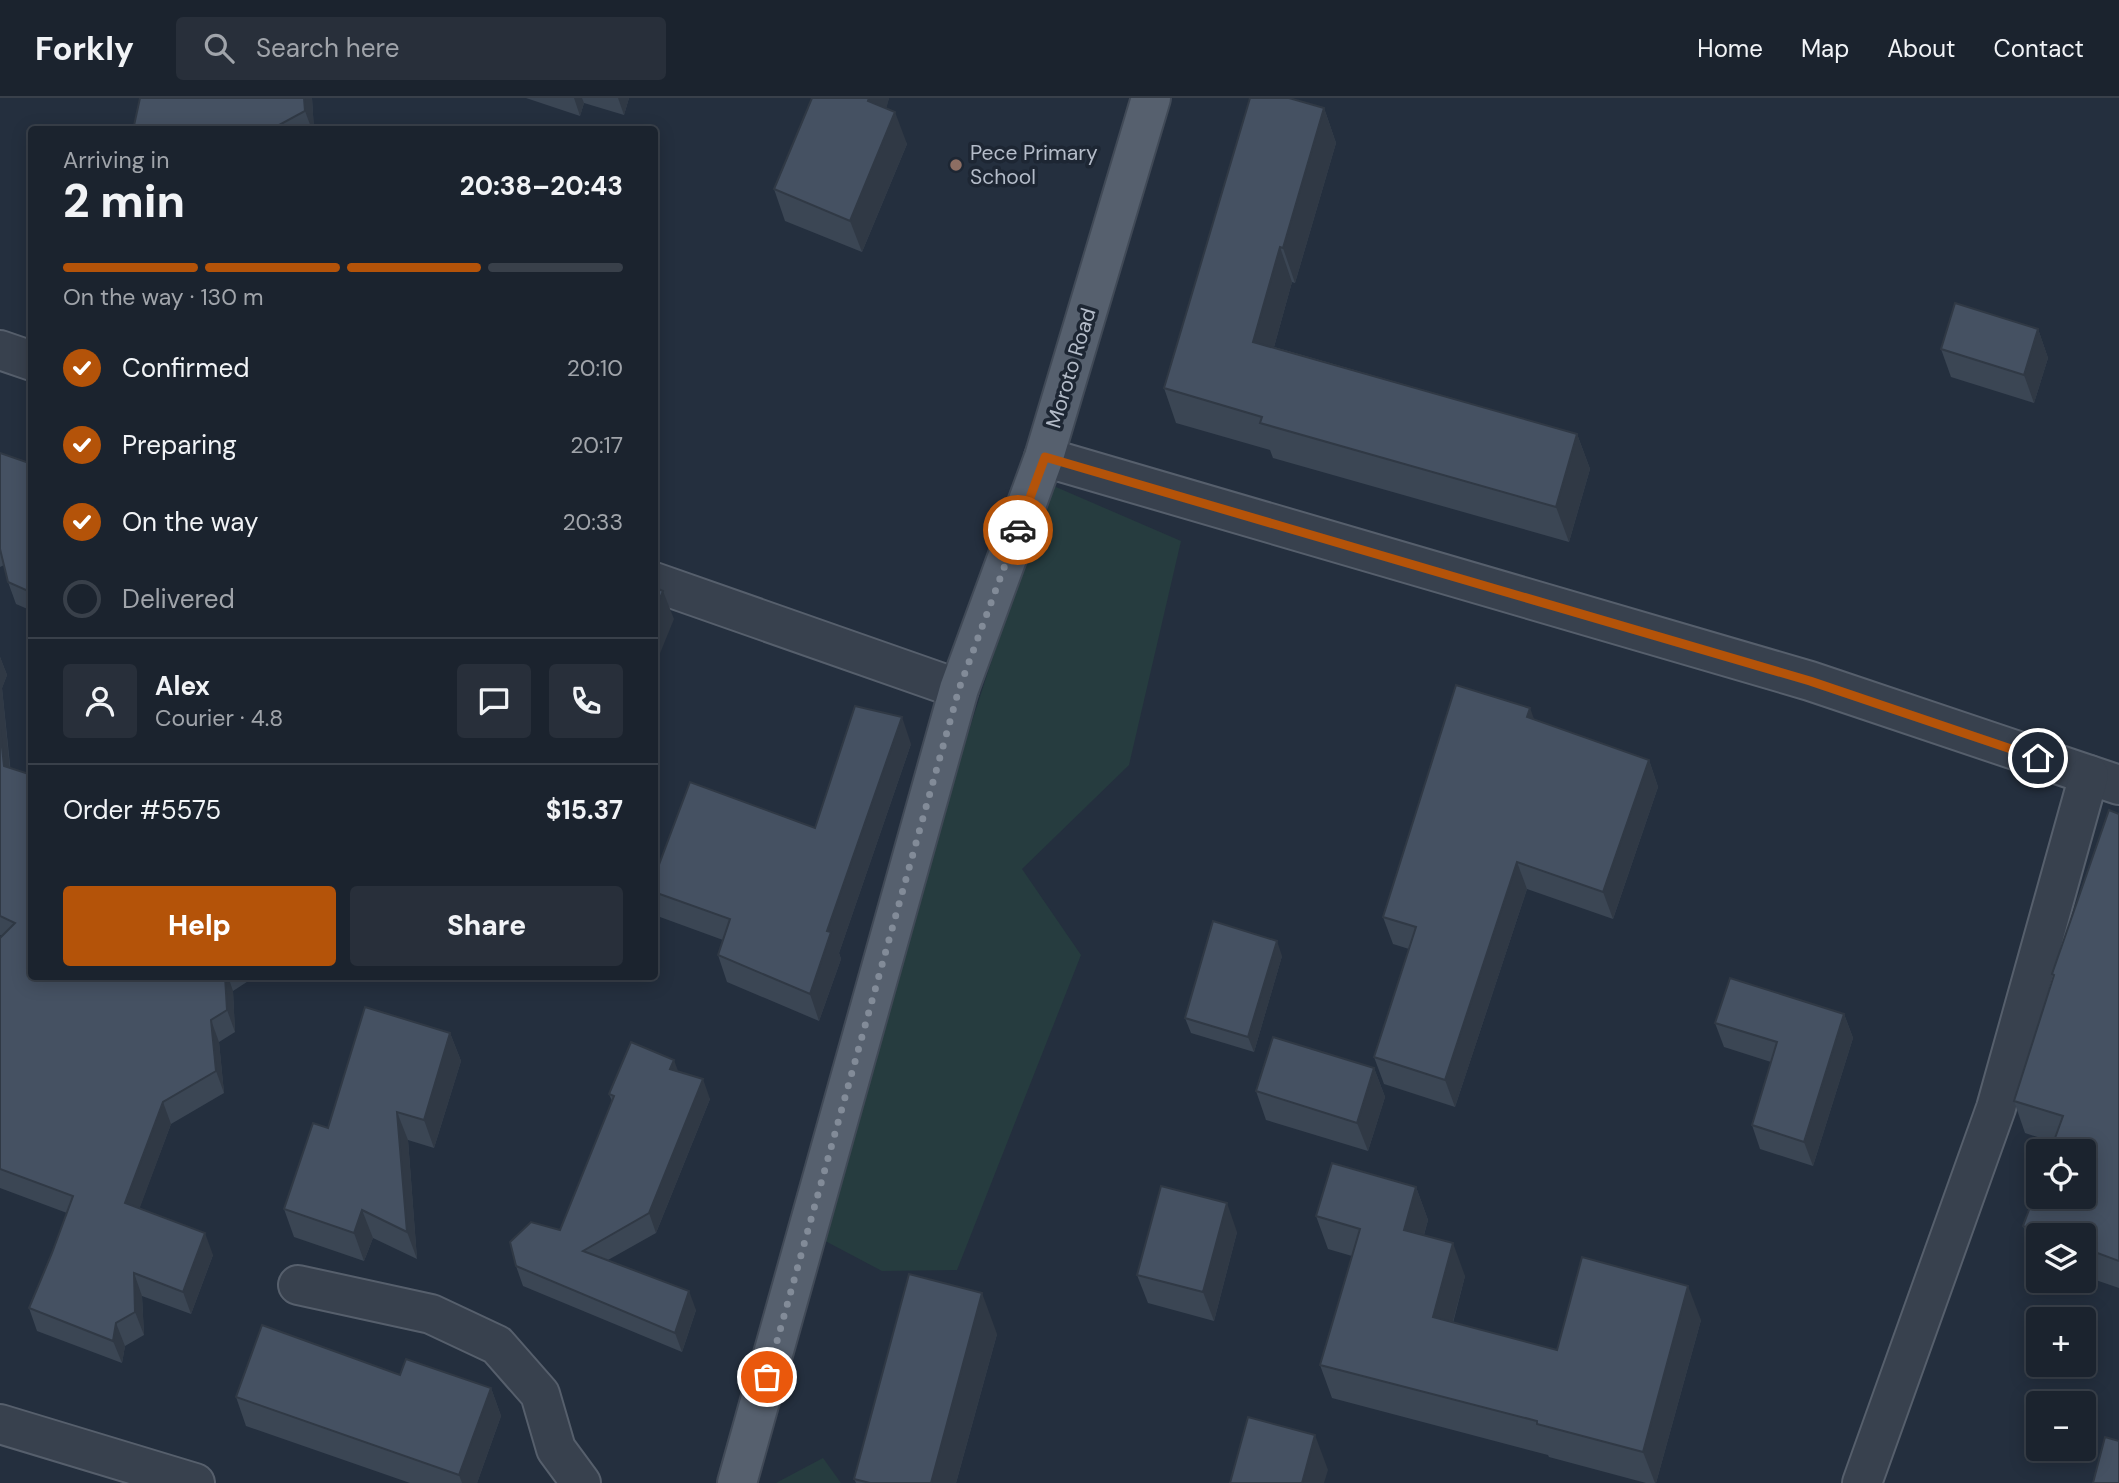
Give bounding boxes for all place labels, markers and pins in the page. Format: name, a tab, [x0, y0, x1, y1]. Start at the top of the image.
place label: Pece Primary School	[970, 139, 1098, 191]
marker: Pece Primary School	[948, 157, 964, 173]
pin	[2008, 728, 2068, 788]
pin	[737, 1347, 797, 1407]

